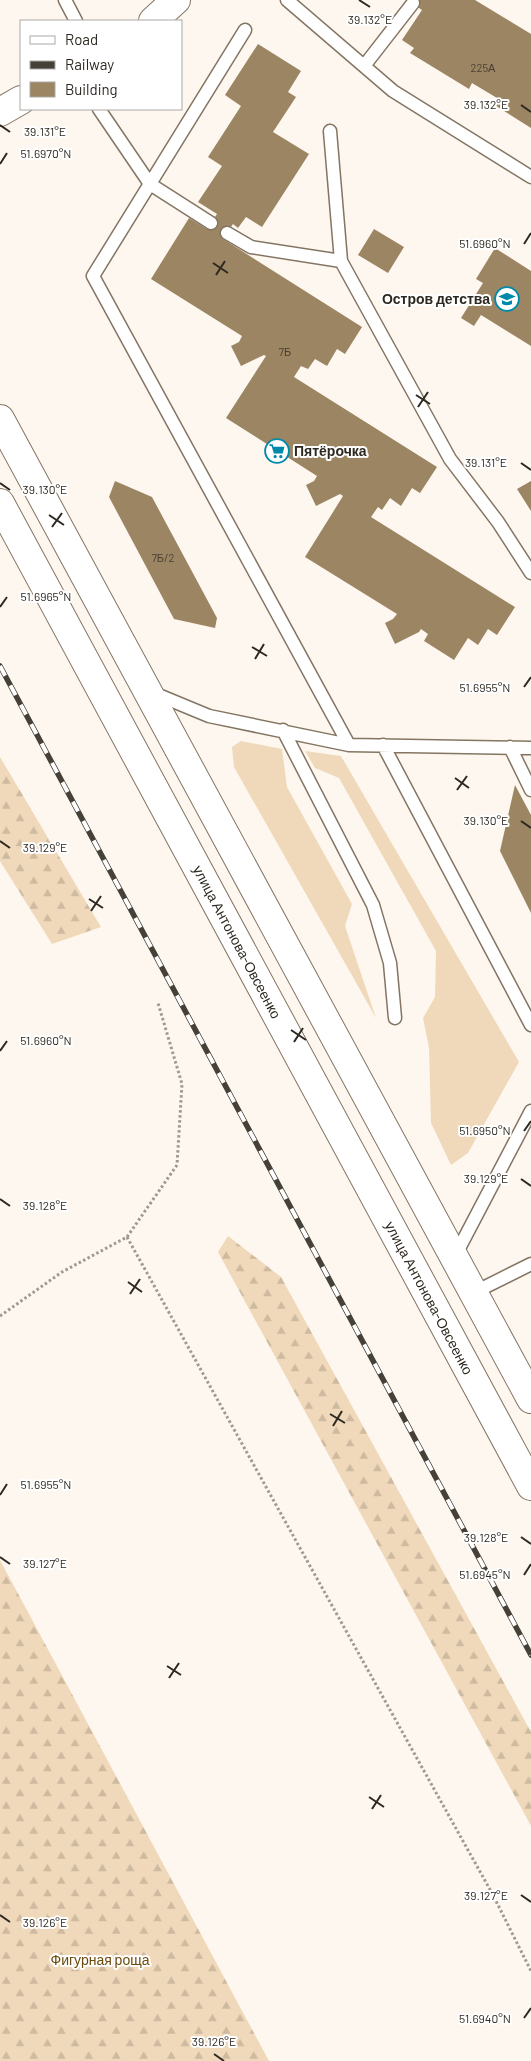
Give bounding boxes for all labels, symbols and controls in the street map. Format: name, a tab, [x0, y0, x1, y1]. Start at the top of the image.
text: 39.132°E	[348, 12, 392, 26]
legend	[20, 20, 182, 110]
text: Road	[65, 30, 98, 48]
text: Railway	[65, 55, 114, 73]
house number: 225А	[471, 61, 496, 74]
text: Building	[65, 80, 118, 98]
text: 39.132°E	[464, 97, 508, 111]
text: 39.131°E	[24, 124, 66, 138]
text: 51.6970°N	[21, 146, 71, 160]
text: 51.6960°N	[459, 236, 511, 250]
school or university icon: Остров детства	[494, 286, 520, 312]
place label: Остров детства	[382, 290, 490, 307]
house number: 7Б	[279, 345, 291, 358]
supermarket icon: Пятёрочка	[264, 438, 290, 464]
place label: Пятёрочка	[294, 442, 367, 459]
text: 39.131°E	[465, 455, 507, 469]
text: 39.130°E	[23, 482, 67, 496]
house number: 7Б/2	[152, 551, 174, 564]
text: 51.6965°N	[21, 589, 71, 603]
text: 51.6955°N	[460, 680, 510, 694]
text: 39.130°E	[464, 813, 508, 827]
text: 39.129°E	[23, 840, 67, 854]
street label: улица Антонова-Овсеенко	[190, 862, 285, 1021]
text: 51.6960°N	[20, 1033, 72, 1047]
text: 51.6950°N	[459, 1123, 511, 1137]
text: 39.129°E	[464, 1171, 508, 1185]
text: 39.128°E	[23, 1198, 67, 1212]
street label: улица Антонова-Овсеенко	[382, 1218, 477, 1377]
text: 51.6955°N	[21, 1477, 71, 1491]
text: 39.128°E	[464, 1530, 508, 1544]
text: 39.127°E	[23, 1556, 67, 1570]
text: 51.6945°N	[459, 1567, 511, 1581]
text: 39.127°E	[464, 1888, 508, 1902]
text: 39.126°E	[23, 1915, 67, 1929]
park label: Фигурная роща	[51, 1951, 150, 1968]
text: 51.6940°N	[459, 2011, 511, 2025]
text: 39.126°E	[192, 2034, 236, 2048]

